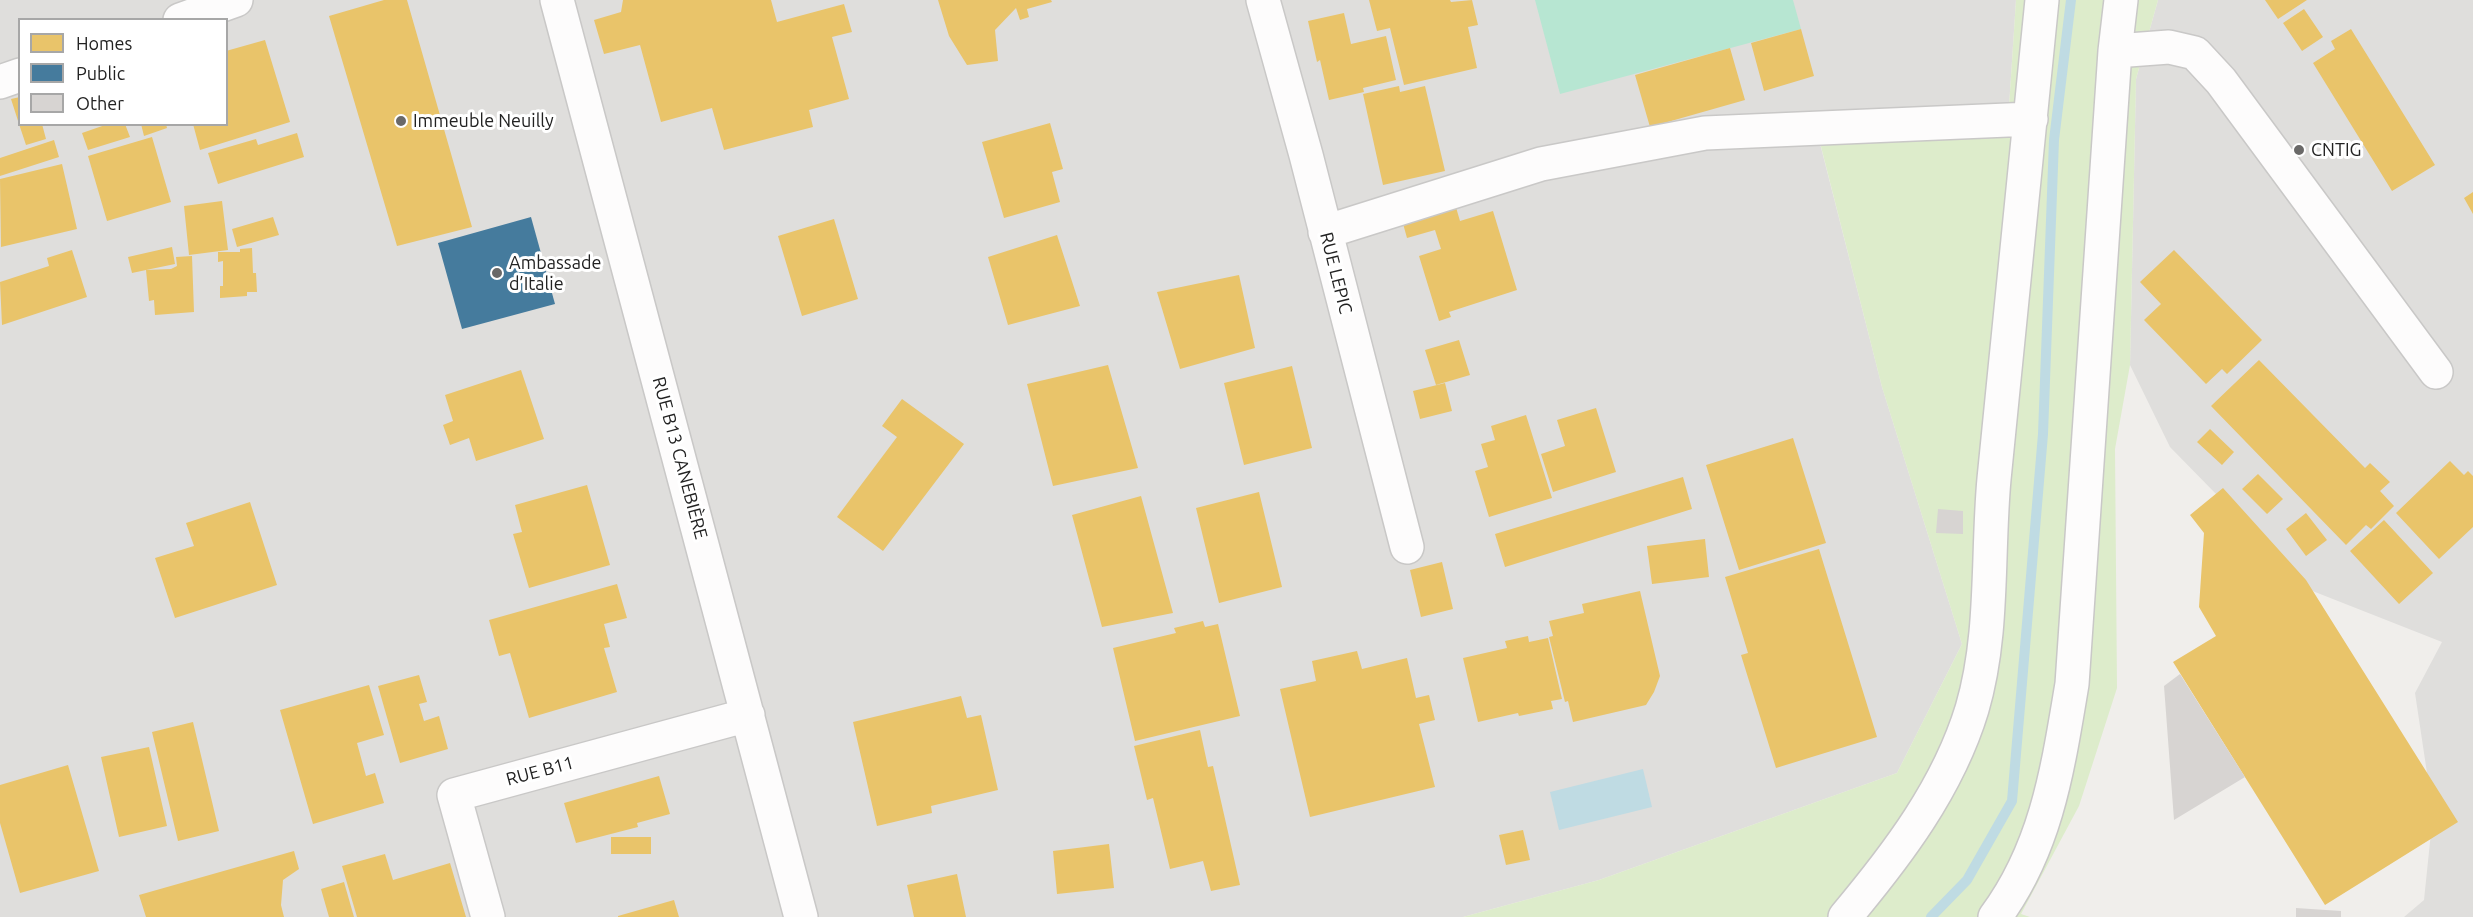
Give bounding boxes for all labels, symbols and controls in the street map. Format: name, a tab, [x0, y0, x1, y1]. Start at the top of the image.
legend	[18, 18, 228, 126]
text: Homes	[76, 33, 132, 53]
text: Public	[76, 63, 125, 83]
text: Other	[76, 93, 124, 113]
place label: Immeuble Neuilly	[413, 110, 554, 132]
marker: Immeuble Neuilly	[394, 114, 408, 128]
place label: CNTIG	[2311, 139, 2361, 161]
marker: CNTIG	[2292, 143, 2306, 157]
street label: RUE LEPIC	[1315, 230, 1357, 316]
place label: Ambassade d’Italie	[509, 252, 601, 294]
marker: Ambassade d’Italie	[490, 266, 504, 280]
street label: RUE B13 CANEBIÈRE	[648, 374, 712, 542]
street label: RUE B11	[504, 752, 576, 790]

